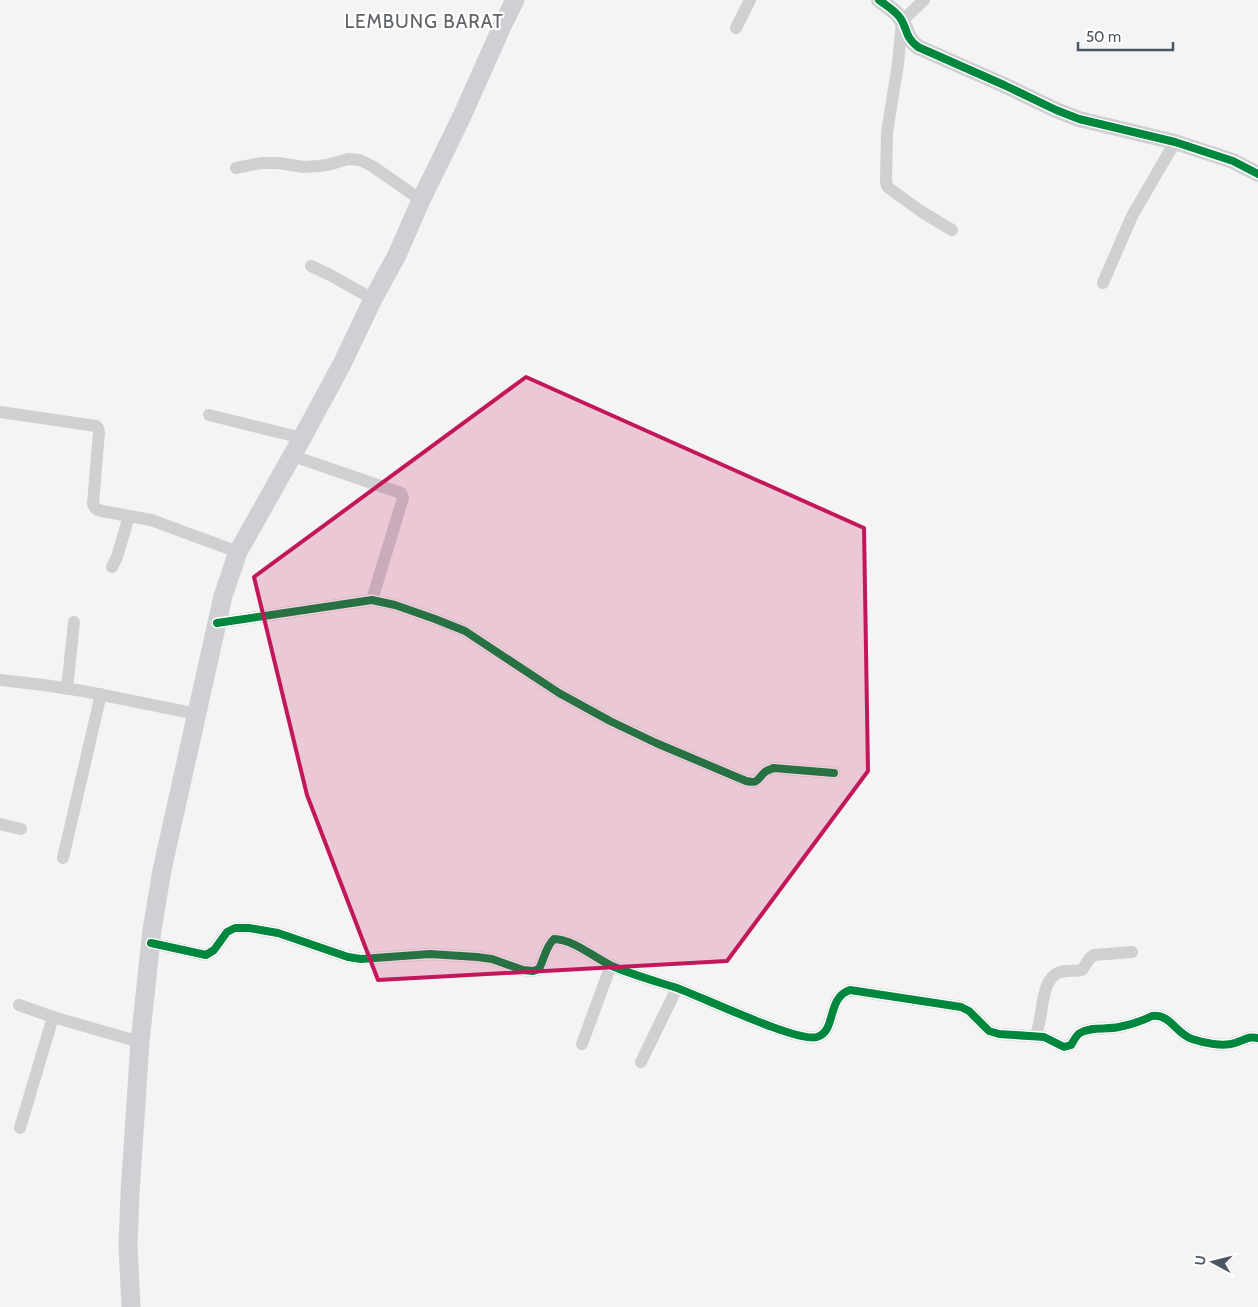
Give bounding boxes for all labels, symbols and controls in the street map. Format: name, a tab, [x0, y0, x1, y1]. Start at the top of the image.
district label: LEMBUNG BARAT	[344, 10, 504, 33]
scale bar	[1078, 20, 1173, 52]
text: 50 m	[1086, 28, 1121, 46]
north arrow	[1188, 1237, 1238, 1287]
text: U	[1191, 1254, 1210, 1267]

